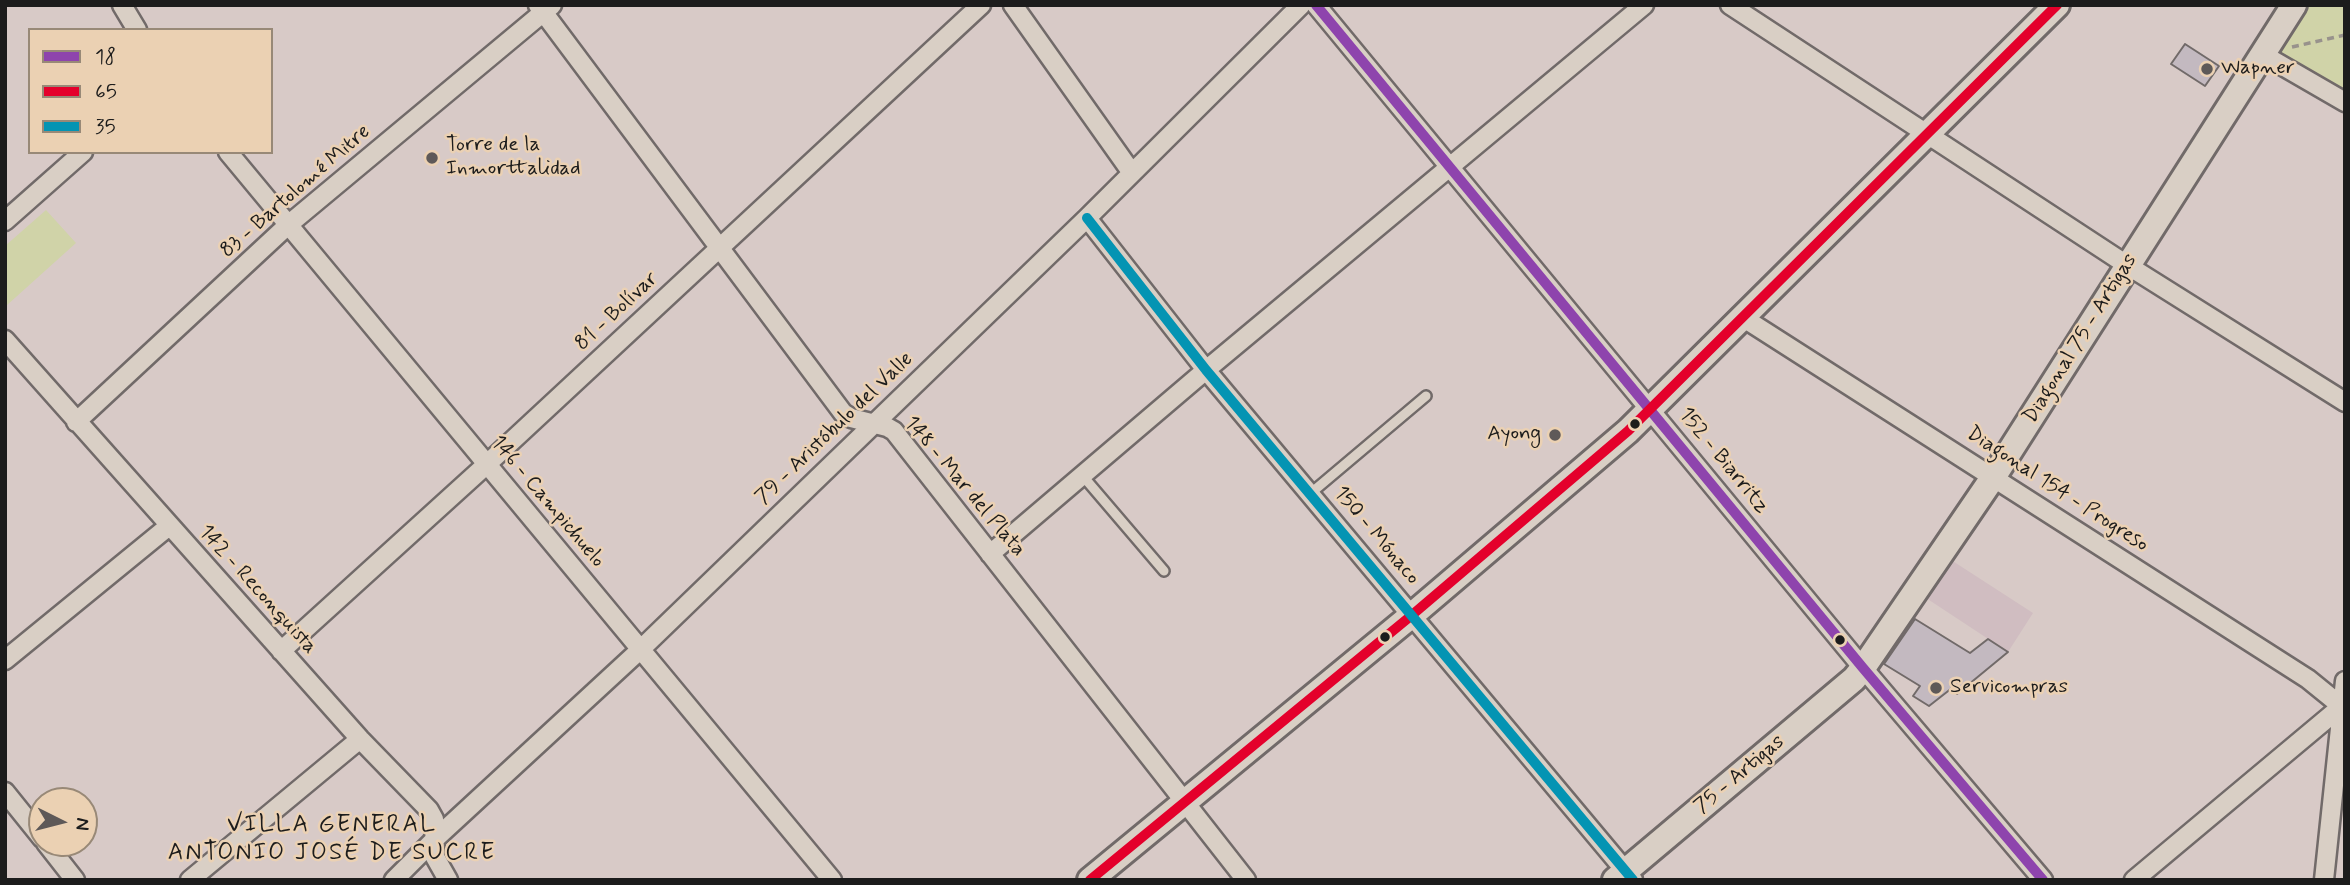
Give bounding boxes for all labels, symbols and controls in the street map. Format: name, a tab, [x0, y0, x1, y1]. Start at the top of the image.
legend	[28, 28, 273, 154]
text: 18	[95, 43, 116, 71]
place label: Wapner	[2221, 56, 2295, 82]
marker: Wapner	[2199, 61, 2215, 77]
text: 65	[95, 78, 117, 106]
text: 35	[95, 113, 116, 141]
street label: 83 - Bartolomé Mitre	[216, 120, 376, 264]
place label: Torre de la Inmorttalidad	[446, 133, 581, 183]
marker: Torre de la Inmorttalidad	[424, 150, 440, 166]
street label: Diagonal 75 - Artigas	[2019, 249, 2143, 429]
street label: 81 - Bolívar	[570, 267, 664, 357]
street label: 79 - Aristóbulo del Valle	[751, 347, 919, 511]
street label: 152 - Biarritz	[1673, 403, 1773, 519]
street label: 148 - Mar del Plata	[898, 412, 1030, 562]
unlabelled marker	[1628, 417, 1642, 431]
place label: Ayong	[1487, 422, 1541, 448]
street label: Diagonal 154 - Progreso	[1961, 422, 2153, 558]
marker: Ayong	[1547, 427, 1563, 443]
street label: 146 - Campichuelo	[484, 431, 610, 573]
street label: 150 - Mónaco	[1327, 482, 1425, 590]
street label: 142 - Reconquista	[192, 520, 322, 660]
unlabelled marker	[1378, 630, 1392, 644]
unlabelled marker	[1833, 633, 1847, 647]
place label: Servicompras	[1950, 675, 2068, 701]
marker: Servicompras	[1928, 680, 1944, 696]
street label: 75 - Artigas	[1690, 730, 1790, 820]
north arrow	[28, 787, 98, 857]
district label: VILLA GENERAL ANTONIO JOSÉ DE SUCRE	[171, 812, 493, 868]
text: N	[69, 816, 95, 832]

